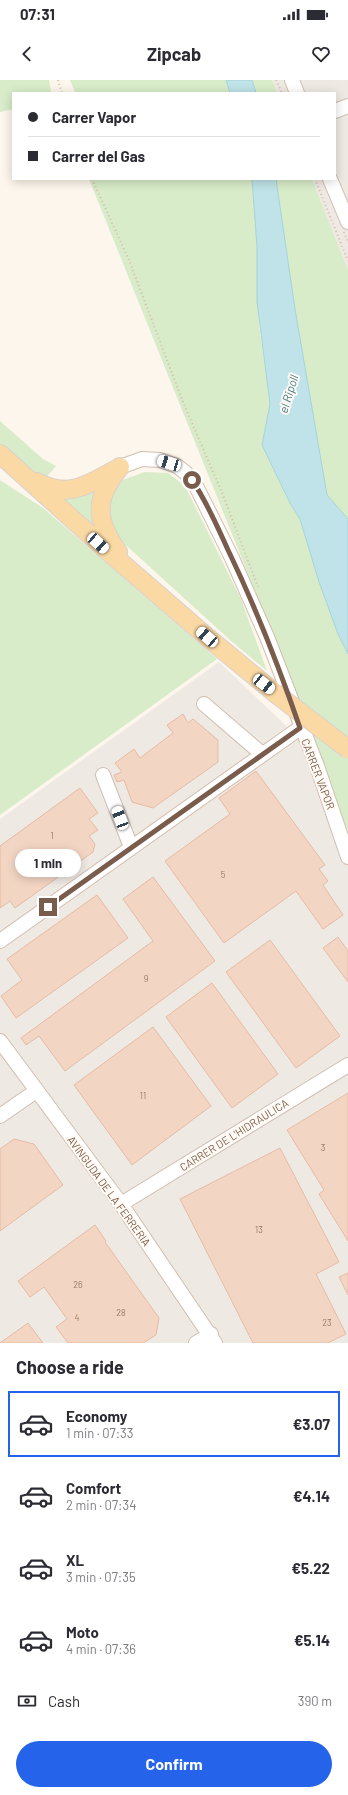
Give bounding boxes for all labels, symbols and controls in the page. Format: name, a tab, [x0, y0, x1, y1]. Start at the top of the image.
text: 07:31	[20, 5, 55, 23]
icon: back	[16, 43, 38, 65]
text: Zipcab	[147, 43, 201, 65]
icon: heart	[310, 43, 332, 65]
text: Carrer Vapor	[52, 108, 136, 126]
text: Carrer del Gas	[52, 147, 145, 165]
water label: el Ripoll	[276, 373, 301, 415]
car	[156, 454, 182, 472]
route start	[183, 471, 201, 489]
car	[85, 531, 111, 555]
car	[194, 625, 220, 649]
car	[251, 672, 277, 696]
street label: CARRER VAPOR	[299, 737, 338, 811]
car	[110, 805, 130, 831]
house number: 1	[50, 830, 54, 841]
callout: 1 min	[15, 849, 81, 877]
text: 1 min	[34, 855, 62, 871]
house number: 5	[221, 869, 226, 880]
route end	[39, 898, 57, 916]
house number: 9	[144, 973, 149, 984]
house number: 11	[140, 1090, 146, 1101]
street label: CARRER DE L'HIDRAULICA	[177, 1096, 291, 1173]
street label: AVINGUDA DE LA FERRERIA	[65, 1133, 154, 1248]
house number: 3	[321, 1142, 326, 1153]
house number: 13	[255, 1224, 263, 1235]
house number: 26	[73, 1279, 83, 1290]
house number: 28	[116, 1307, 126, 1318]
house number: 4	[75, 1312, 80, 1323]
house number: 23	[322, 1317, 332, 1328]
text: Choose a ride	[16, 1356, 124, 1378]
icon: car	[18, 1406, 54, 1442]
text: Economy	[66, 1407, 127, 1425]
text: €3.07	[293, 1415, 330, 1433]
text: 1 min · 07:33	[66, 1425, 133, 1441]
icon: car	[18, 1478, 54, 1514]
text: Comfort	[66, 1479, 121, 1497]
text: €4.14	[293, 1487, 330, 1505]
text: 2 min · 07:34	[66, 1497, 136, 1513]
icon: car	[18, 1550, 54, 1586]
text: XL	[66, 1551, 84, 1569]
text: €5.22	[292, 1559, 330, 1577]
text: 3 min · 07:35	[66, 1569, 136, 1585]
icon: car	[18, 1622, 54, 1658]
text: Moto	[66, 1623, 99, 1641]
text: €5.14	[294, 1631, 330, 1649]
text: 4 min · 07:36	[66, 1641, 136, 1657]
icon: cash	[16, 1690, 38, 1712]
text: Cash	[48, 1692, 80, 1710]
text: 390 m	[298, 1693, 332, 1709]
button: Confirm	[16, 1741, 332, 1787]

